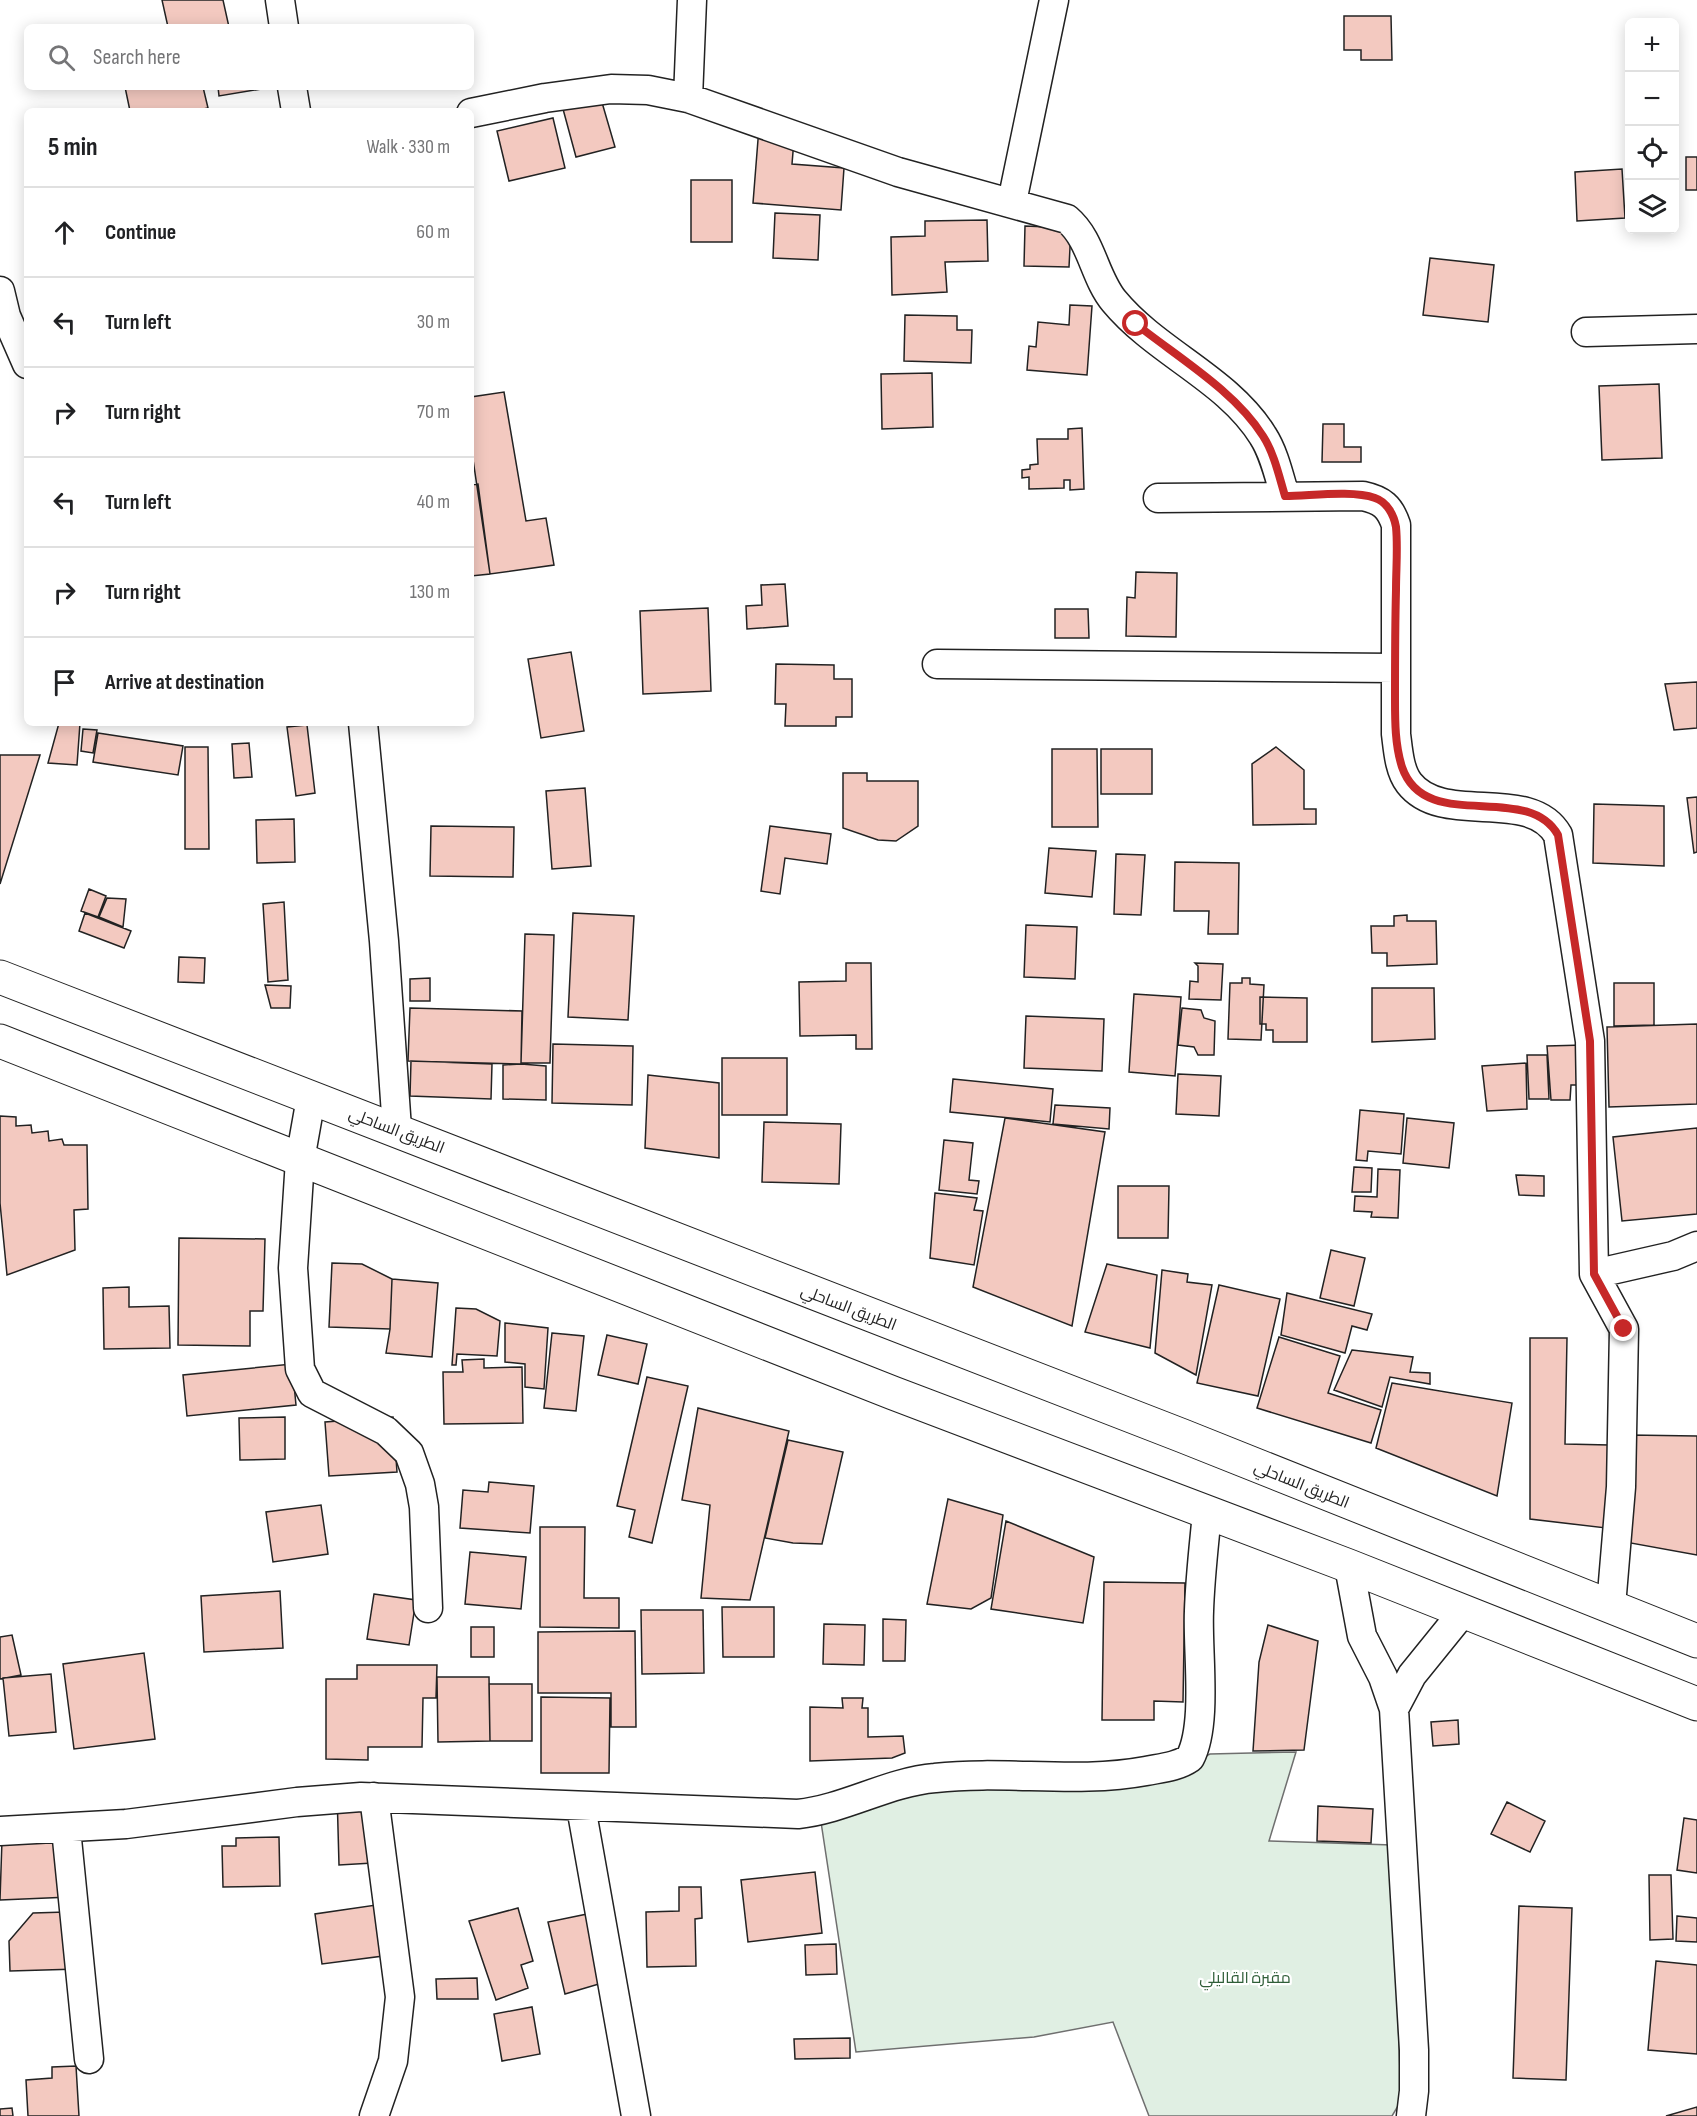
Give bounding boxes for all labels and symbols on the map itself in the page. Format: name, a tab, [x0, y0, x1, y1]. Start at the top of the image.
route start	[1122, 310, 1148, 336]
street label: الطريق الساحلي	[345, 1104, 447, 1161]
street label: الطريق الساحلي	[797, 1281, 899, 1338]
route end	[1610, 1315, 1636, 1341]
street label: الطريق الساحلي	[1250, 1458, 1352, 1516]
park label: مقبرة القاليلي	[1199, 1969, 1291, 1991]

